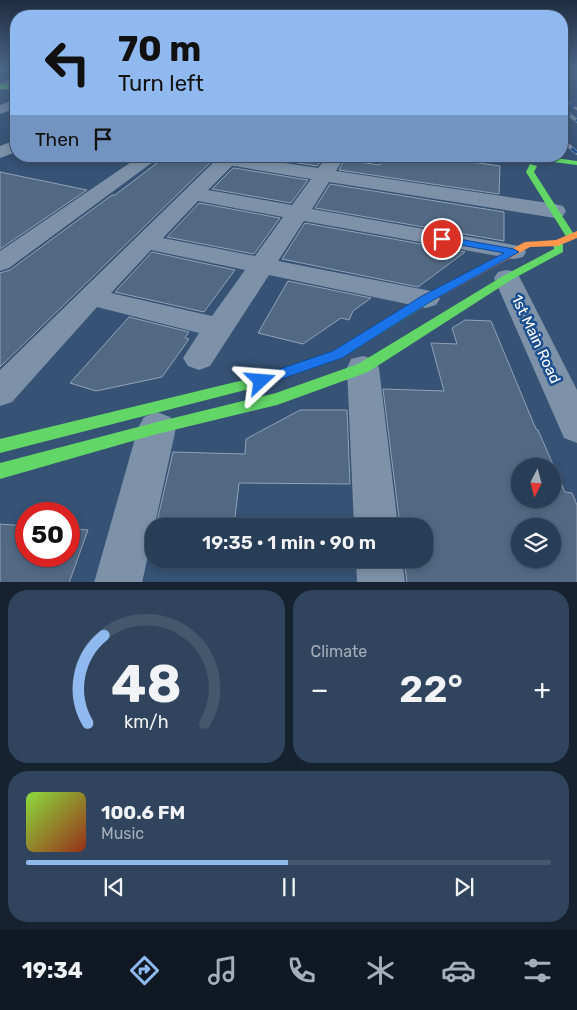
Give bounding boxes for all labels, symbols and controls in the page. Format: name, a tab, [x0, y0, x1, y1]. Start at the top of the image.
text: 70 m	[118, 28, 201, 70]
icon: left	[35, 30, 100, 95]
text: Turn left	[118, 70, 204, 97]
icon: arrive	[89, 125, 117, 153]
text: Then	[35, 128, 79, 151]
pin	[421, 218, 463, 260]
icon: arrive	[428, 225, 456, 253]
street label: 1st Main Road	[508, 292, 564, 386]
position arrow	[234, 354, 286, 406]
north arrow	[511, 458, 561, 508]
map controls	[511, 458, 561, 568]
speed limit sign: 50	[15, 502, 80, 567]
button: layers	[511, 518, 561, 568]
text: 19:35 · 1 min · 90 m	[202, 531, 376, 554]
text: Climate	[311, 642, 367, 661]
text: 48	[111, 653, 182, 715]
text: 22°	[399, 666, 463, 712]
text: −	[311, 673, 329, 706]
text: +	[534, 673, 551, 706]
text: km/h	[124, 711, 169, 732]
text: 100.6 FM	[101, 801, 185, 824]
text: Music	[101, 824, 144, 843]
icon: previous	[100, 873, 128, 901]
icon: pause	[275, 873, 303, 901]
icon: next	[450, 873, 478, 901]
icon: directions	[127, 953, 162, 988]
icon: music	[205, 953, 240, 988]
icon: phone	[284, 953, 319, 988]
icon: climate	[363, 953, 398, 988]
icon: car	[441, 953, 476, 988]
icon: filters	[520, 953, 555, 988]
text: 19:34	[22, 957, 83, 984]

